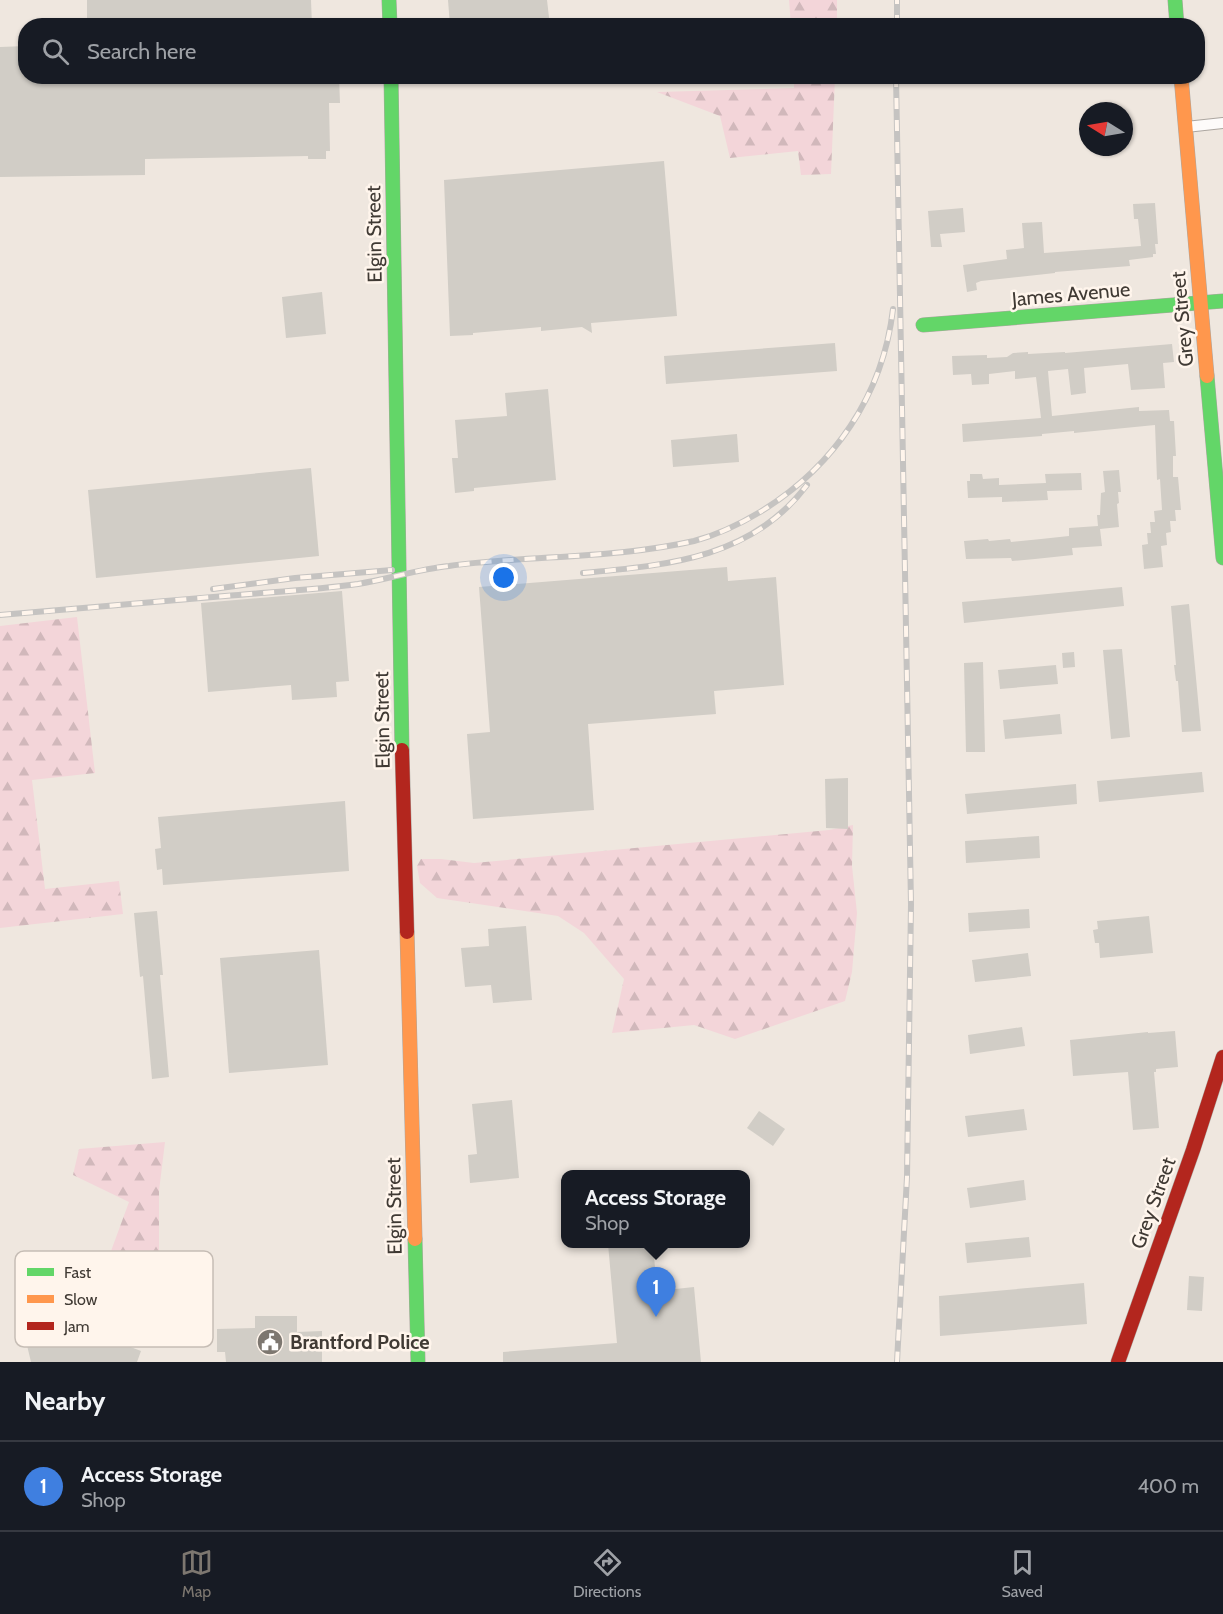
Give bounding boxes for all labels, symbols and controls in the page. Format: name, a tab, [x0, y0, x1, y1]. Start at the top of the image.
search box	[18, 18, 1205, 84]
icon: search	[39, 35, 72, 68]
text: Search here	[87, 38, 196, 65]
north arrow	[1079, 102, 1133, 156]
street label: Elgin Street	[361, 185, 387, 283]
street label: Grey Street	[1166, 270, 1198, 368]
street label: James Avenue	[1010, 277, 1131, 311]
your location	[489, 563, 518, 592]
street label: Elgin Street	[369, 671, 395, 769]
street label: Grey Street	[1125, 1154, 1181, 1252]
street label: Elgin Street	[381, 1157, 407, 1255]
popup	[561, 1170, 750, 1248]
text: Access Storage	[585, 1184, 726, 1211]
text: Shop	[585, 1211, 629, 1235]
legend	[15, 1251, 213, 1347]
text: Fast	[64, 1263, 92, 1282]
pin: 1	[636, 1268, 676, 1317]
text: Slow	[64, 1290, 98, 1309]
text: Jam	[63, 1317, 90, 1336]
public building icon: Brantford Police	[255, 1327, 285, 1357]
place label: Brantford Police	[290, 1330, 430, 1354]
text: Nearby	[24, 1385, 105, 1417]
text: Access Storage	[81, 1461, 222, 1488]
text: 1	[40, 1474, 47, 1498]
text: 400 m	[1137, 1474, 1199, 1498]
text: Shop	[81, 1488, 126, 1512]
tab: Map	[180, 1546, 213, 1601]
tab: Directions	[573, 1546, 641, 1601]
tab: Saved	[1001, 1546, 1043, 1601]

